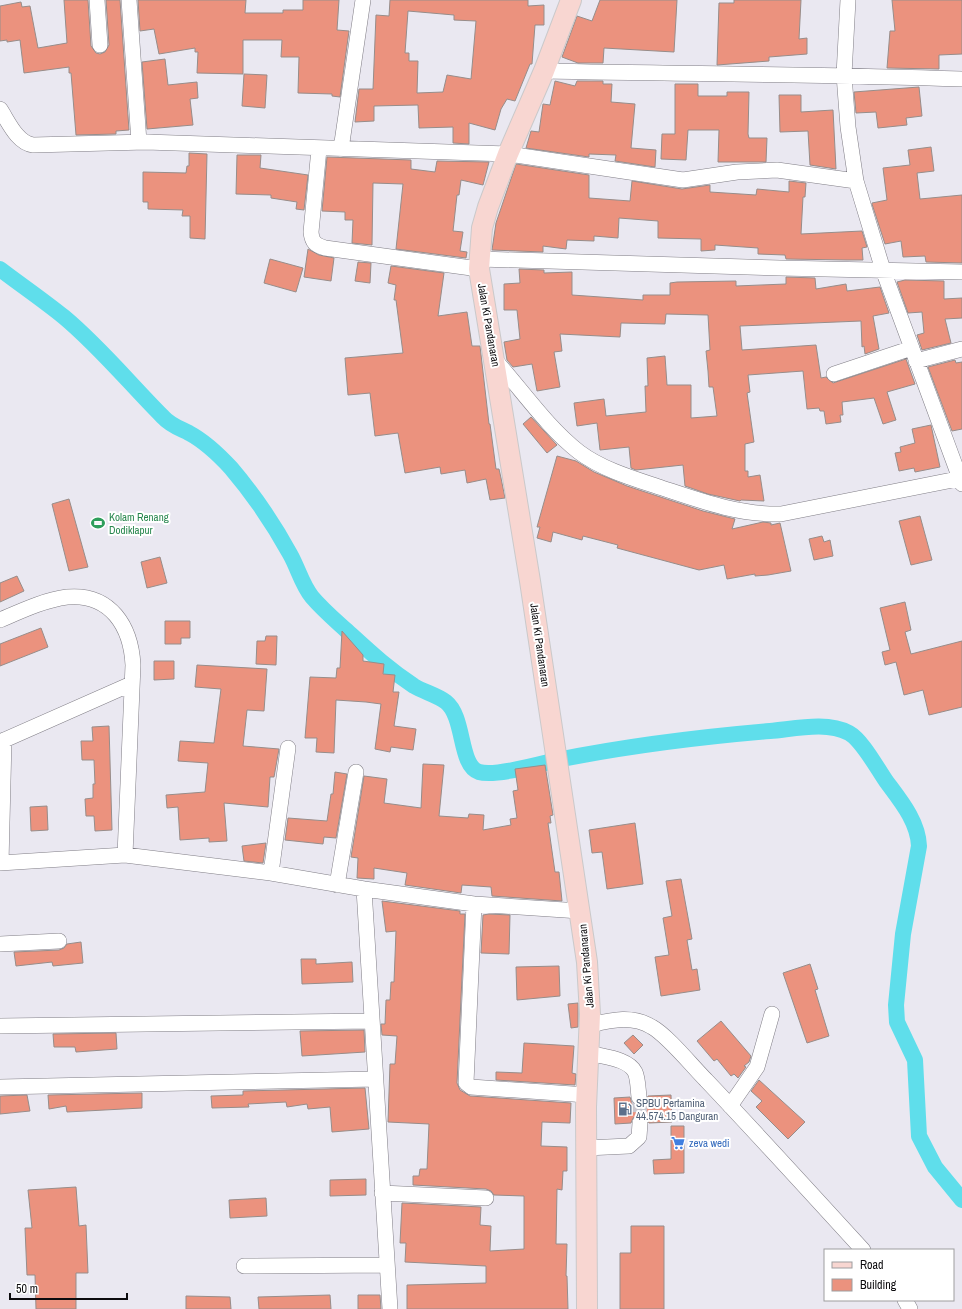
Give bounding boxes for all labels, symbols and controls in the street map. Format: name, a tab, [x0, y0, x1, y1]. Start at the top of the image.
street label: Jalan Ki Pandanaran	[475, 282, 503, 368]
place label: Kolam Renang Dodiklapur	[109, 510, 169, 537]
sports icon: Kolam Renang Dodiklapur	[90, 515, 106, 531]
street label: Jalan Ki Pandanaran	[527, 602, 553, 688]
street label: Jalan Ki Pandanaran	[575, 923, 597, 1009]
place label: SPBU Pertamina 44.574.15 Danguran	[636, 1096, 718, 1123]
fuel station icon: SPBU Pertamina 44.574.15 Danguran	[617, 1101, 633, 1117]
supermarket icon: zeva wedi	[670, 1135, 686, 1151]
place label: zeva wedi	[689, 1136, 730, 1150]
legend	[824, 1249, 954, 1301]
text: Road	[860, 1257, 884, 1273]
scale bar	[10, 1275, 127, 1301]
text: Building	[860, 1277, 897, 1293]
text: 50 m	[16, 1281, 38, 1297]

